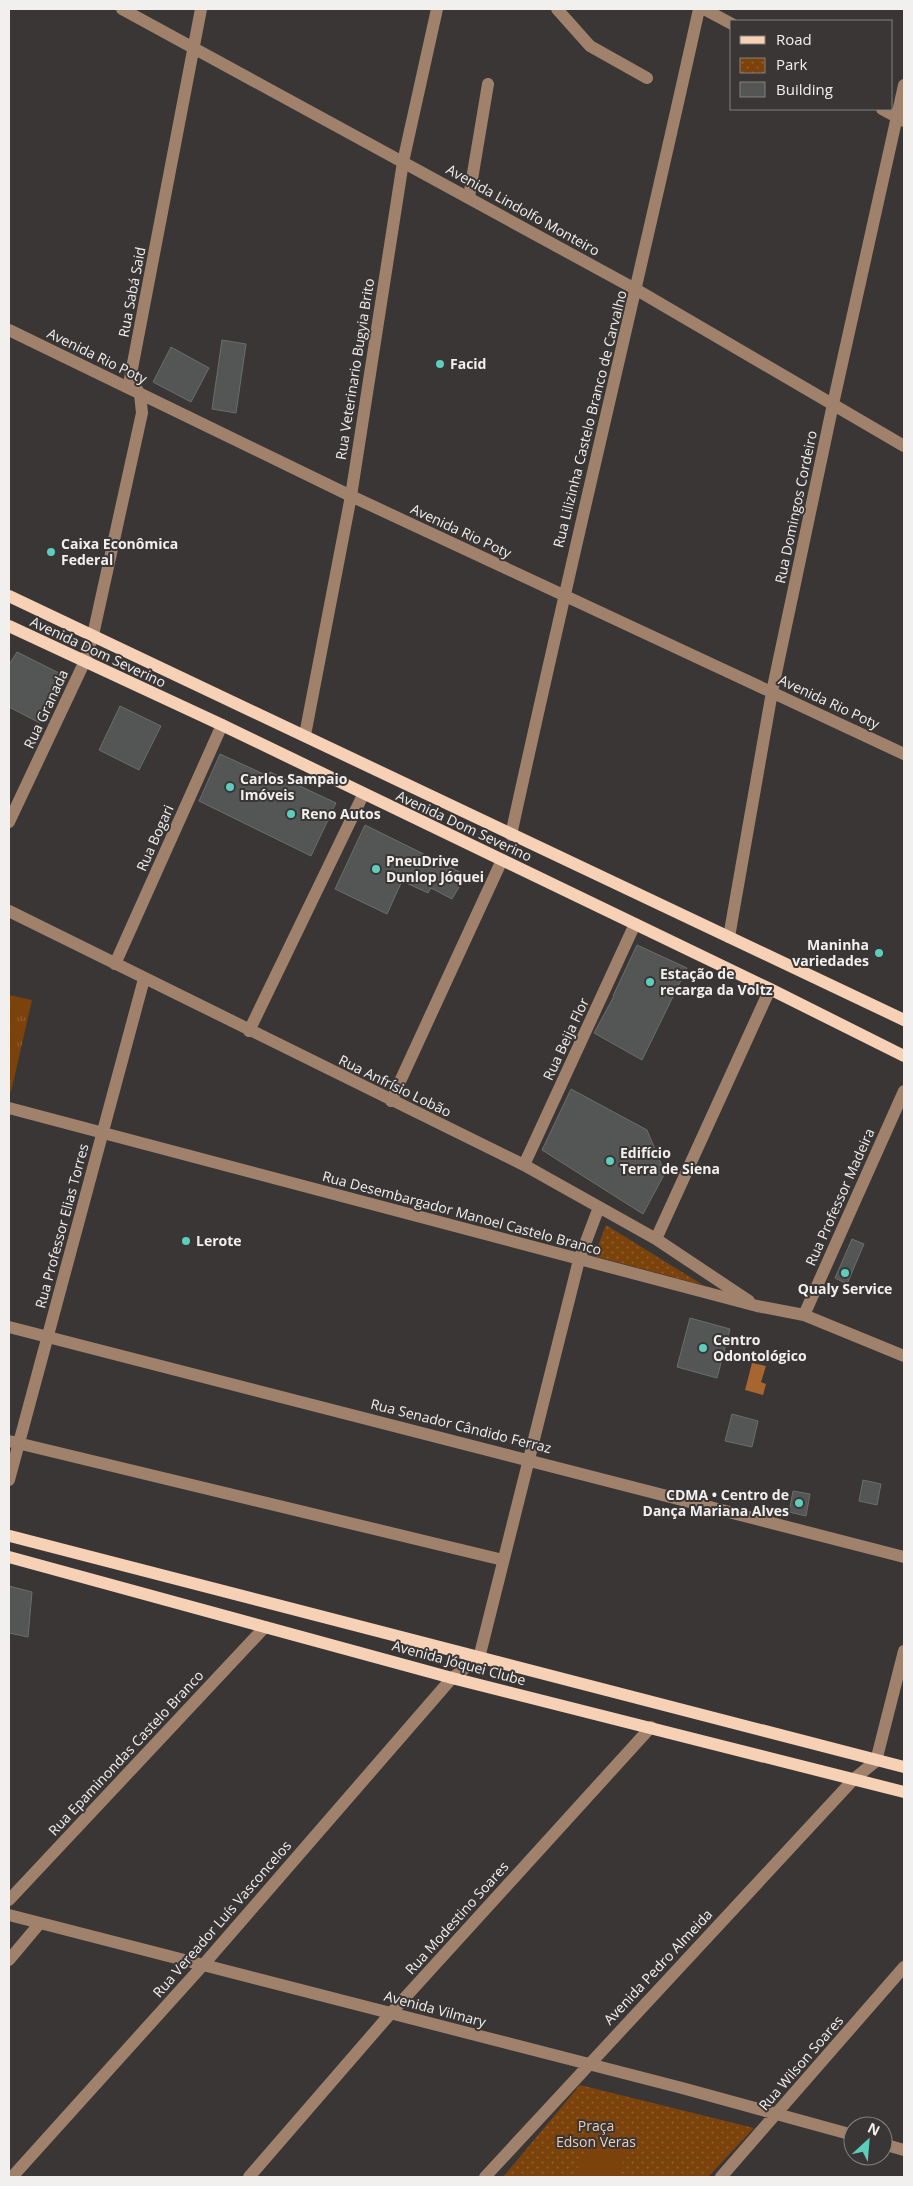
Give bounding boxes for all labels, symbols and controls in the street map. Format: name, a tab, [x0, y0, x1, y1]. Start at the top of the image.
legend	[730, 20, 893, 110]
text: Road	[776, 29, 812, 49]
text: Park	[776, 54, 807, 74]
text: Building	[776, 79, 833, 99]
street label: Avenida Lindolfo Monteiro	[443, 159, 603, 260]
street label: Rua Sabá Said	[113, 245, 150, 339]
street label: Rua Veterinario Bugyia Brito	[331, 277, 378, 461]
street label: Rua Lilizinha Castelo Branco de Carvalho	[548, 288, 631, 550]
street label: Avenida Rio Poty	[44, 323, 151, 388]
place label: Facid	[450, 354, 486, 373]
marker: Facid	[434, 358, 446, 370]
street label: Rua Domingos Cordeiro	[770, 429, 821, 585]
street label: Avenida Rio Poty	[408, 499, 515, 563]
place label: Caixa Econômica Federal	[61, 534, 178, 569]
marker: Caixa Econômica Federal	[45, 546, 57, 558]
street label: Avenida Dom Severino	[27, 612, 169, 691]
street label: Rua Granada	[19, 666, 72, 751]
street label: Avenida Rio Poty	[776, 670, 883, 734]
place label: Carlos Sampaio Imóveis	[240, 769, 348, 804]
marker: Carlos Sampaio Imóveis	[224, 781, 236, 793]
street label: Avenida Dom Severino	[393, 786, 535, 865]
street label: Rua Bogari	[131, 802, 178, 874]
place label: Reno Autos	[301, 804, 381, 823]
marker: Reno Autos	[285, 808, 297, 820]
place label: PneuDrive Dunlop Jóquei	[386, 851, 484, 886]
marker: PneuDrive Dunlop Jóquei	[370, 863, 382, 875]
place label: Maninha variedades	[792, 935, 869, 970]
marker: Maninha variedades	[873, 947, 885, 959]
place label: Estação de recarga da Voltz	[660, 964, 773, 999]
marker: Estação de recarga da Voltz	[644, 976, 656, 988]
street label: Rua Beija Flor	[538, 994, 593, 1083]
street label: Rua Anfrísio Lobão	[336, 1050, 455, 1121]
street label: Rua Professor Madeira	[801, 1125, 878, 1269]
street label: Rua Professor Elias Torres	[30, 1141, 93, 1310]
place label: Edifício Terra de Siena	[620, 1143, 720, 1178]
marker: Edifício Terra de Siena	[604, 1155, 616, 1167]
street label: Rua Desembargador Manoel Castelo Branco	[320, 1166, 604, 1259]
place label: Lerote	[196, 1231, 242, 1250]
marker: Lerote	[180, 1235, 192, 1247]
marker: Qualy Service	[839, 1267, 851, 1279]
place label: Qualy Service	[798, 1279, 892, 1298]
place label: Centro Odontológico	[713, 1330, 807, 1365]
marker: Centro Odontológico	[697, 1342, 709, 1354]
street label: Rua Senador Cândido Ferraz	[369, 1394, 554, 1457]
place label: CDMA • Centro de Dança Mariana Alves	[643, 1485, 789, 1520]
marker: CDMA • Centro de Dança Mariana Alves	[793, 1497, 805, 1509]
street label: Avenida Jóquei Clube	[390, 1636, 528, 1690]
street label: Rua Epaminondas Castelo Branco	[44, 1666, 207, 1839]
street label: Rua Vereador Luís Vasconcelos	[148, 1836, 295, 2001]
street label: Rua Modestino Soares	[401, 1857, 513, 1978]
street label: Avenida Pedro Almeida	[599, 1905, 716, 2029]
street label: Avenida Vilmary	[382, 1986, 489, 2031]
street label: Rua Wilson Soares	[754, 2011, 847, 2114]
park label: Praça Edson Veras	[556, 2116, 636, 2151]
north arrow	[843, 2116, 893, 2166]
text: N	[865, 2118, 883, 2140]

